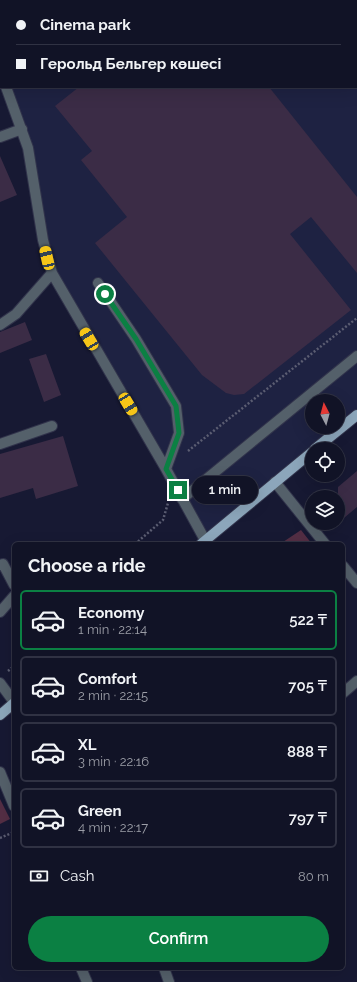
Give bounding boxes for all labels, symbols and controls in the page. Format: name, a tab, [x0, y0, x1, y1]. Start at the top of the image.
text: Cinema park	[40, 16, 131, 34]
text: Герольд Бельгер көшесі	[40, 55, 221, 73]
car	[38, 245, 56, 271]
route start	[96, 285, 114, 303]
car	[78, 326, 100, 352]
car	[117, 391, 139, 417]
north arrow	[305, 394, 345, 434]
map controls	[305, 394, 345, 530]
button: locate	[305, 442, 345, 482]
callout: 1 min	[192, 476, 258, 504]
route end	[169, 481, 187, 499]
text: 1 min	[209, 482, 241, 497]
button: layers	[305, 490, 345, 530]
text: Choose a ride	[28, 555, 146, 576]
icon: car	[30, 602, 66, 638]
text: Economy	[78, 604, 145, 622]
text: 522 ₸	[289, 611, 327, 629]
text: 1 min · 22:14	[78, 622, 147, 637]
icon: car	[30, 668, 66, 704]
text: Comfort	[78, 670, 137, 688]
text: 705 ₸	[288, 677, 327, 695]
text: 2 min · 22:15	[78, 688, 148, 703]
icon: car	[30, 734, 66, 770]
text: XL	[78, 736, 96, 754]
text: 888 ₸	[287, 743, 327, 761]
text: 3 min · 22:16	[78, 754, 149, 769]
icon: car	[30, 800, 66, 836]
text: Green	[78, 802, 122, 820]
text: 797 ₸	[289, 809, 327, 827]
text: 4 min · 22:17	[78, 820, 148, 835]
icon: cash	[28, 865, 50, 887]
text: Cash	[60, 867, 94, 885]
text: 80 m	[298, 869, 329, 884]
button: Confirm	[28, 916, 329, 962]

